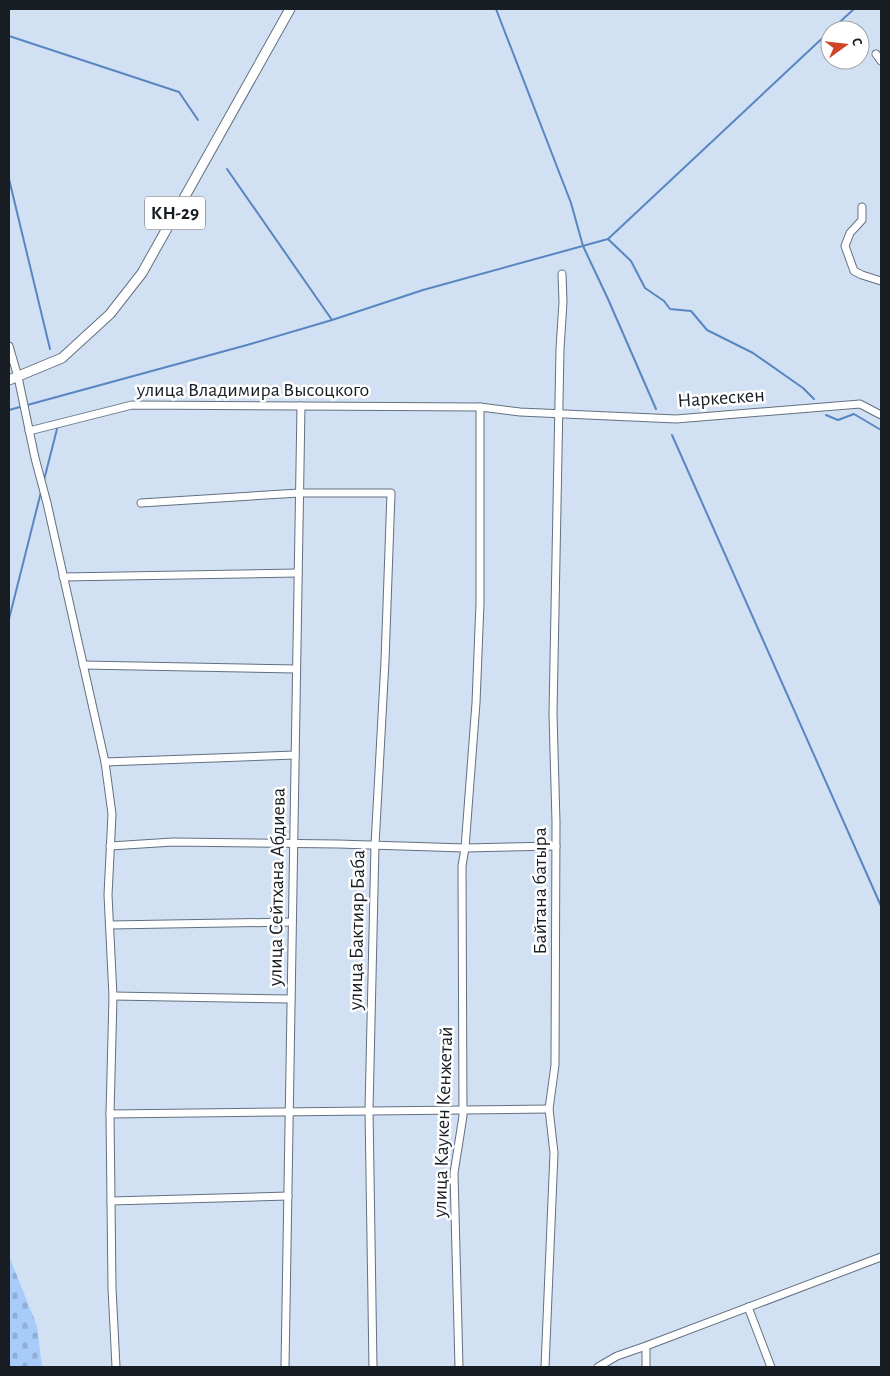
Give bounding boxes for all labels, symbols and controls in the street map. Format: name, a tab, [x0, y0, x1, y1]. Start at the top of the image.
north arrow	[820, 20, 870, 70]
text: С	[849, 36, 864, 48]
road number: КН-29	[145, 197, 205, 230]
street label: улица Владимира Высоцкого	[136, 380, 369, 400]
street label: Наркескен	[677, 385, 765, 411]
street label: улица Сейтхана Абдиева	[265, 788, 289, 987]
street label: Байтана батыра	[530, 827, 550, 955]
street label: улица Бактияр Баба	[346, 850, 368, 1011]
street label: улица Каукен Кенжетай	[430, 1026, 456, 1219]

